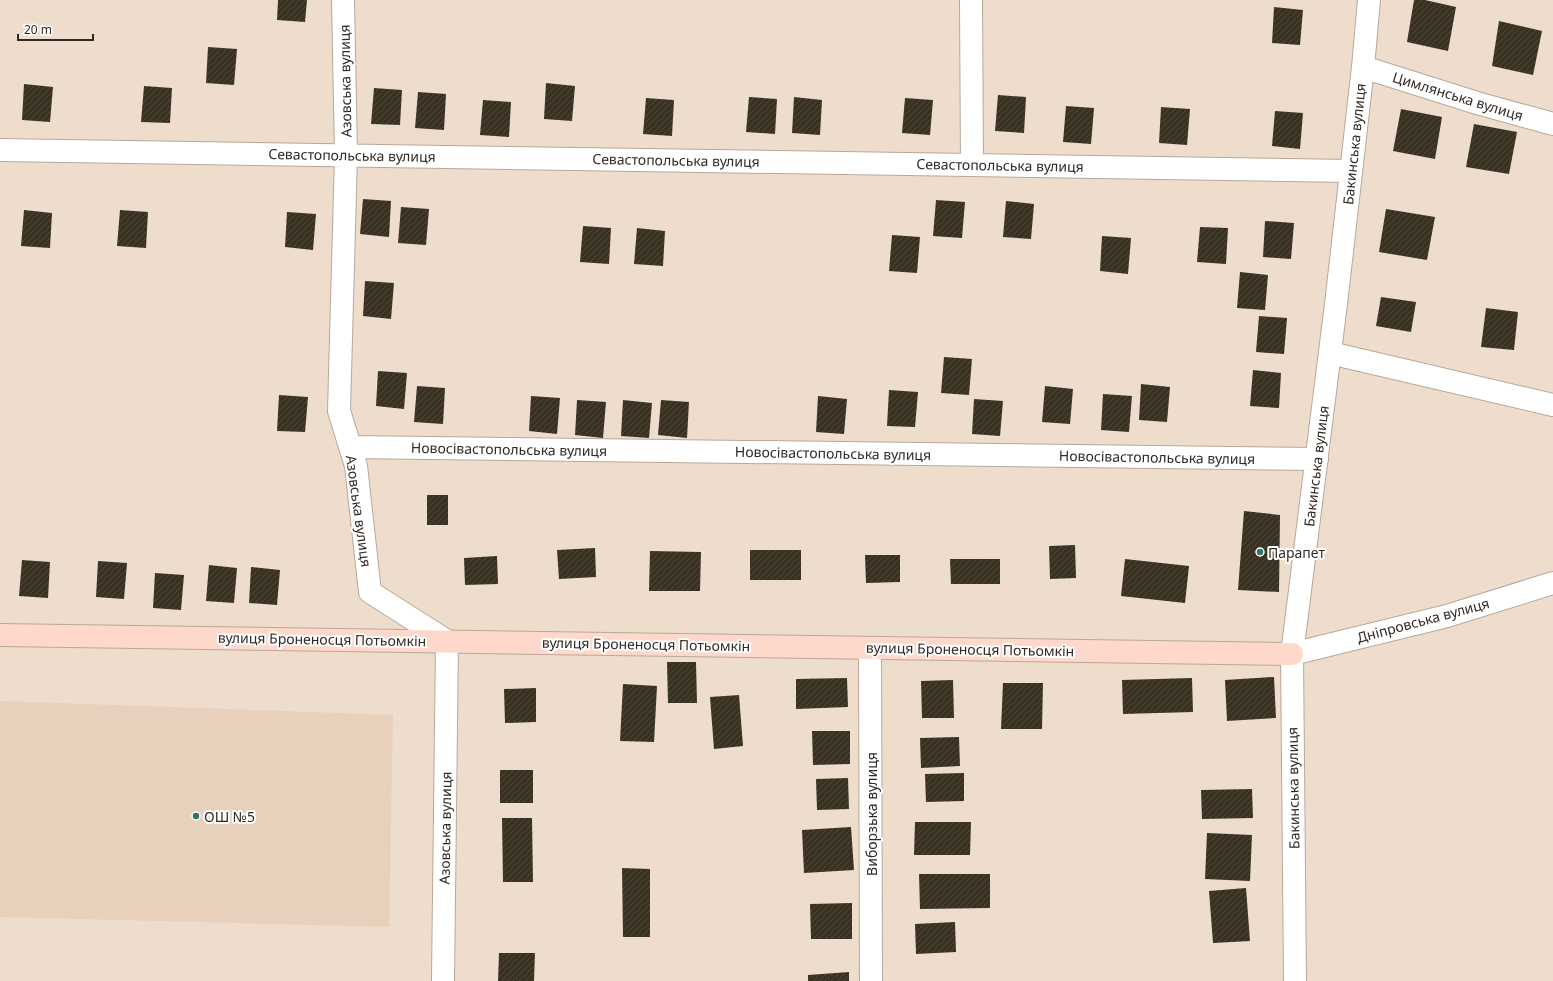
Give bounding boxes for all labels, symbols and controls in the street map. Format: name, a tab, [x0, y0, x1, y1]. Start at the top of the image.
scale bar	[18, 16, 93, 42]
text: 20 m	[24, 21, 52, 38]
street label: Азовська вулиця	[335, 24, 355, 138]
street label: Цимлянська вулиця	[1390, 67, 1526, 125]
street label: Бакинська вулиця	[1338, 82, 1370, 206]
street label: Севастопольська вулиця	[268, 144, 436, 166]
street label: Севастопольська вулиця	[592, 149, 760, 171]
street label: Севастопольська вулиця	[916, 154, 1084, 176]
street label: Бакинська вулиця	[1299, 404, 1333, 528]
street label: Новосівастопольська вулиця	[411, 438, 607, 460]
street label: Новосівастопольська вулиця	[735, 442, 931, 464]
street label: Новосівастопольська вулиця	[1059, 446, 1255, 468]
street label: Азовська вулиця	[342, 454, 376, 568]
place label: Парапет	[1268, 543, 1325, 562]
marker: Парапет	[1255, 547, 1265, 557]
street label: Дніпровська вулиця	[1355, 593, 1491, 647]
street label: вулиця Броненосця Потьомкін	[218, 628, 426, 650]
street label: вулиця Броненосця Потьомкін	[542, 633, 750, 655]
street label: вулиця Броненосця Потьомкін	[866, 638, 1074, 660]
street label: Бакинська вулиця	[1282, 727, 1304, 849]
street label: Виборзька вулиця	[862, 752, 881, 876]
street label: Азовська вулиця	[435, 771, 455, 885]
place label: ОШ №5	[204, 807, 255, 826]
marker: ОШ №5	[191, 811, 201, 821]

